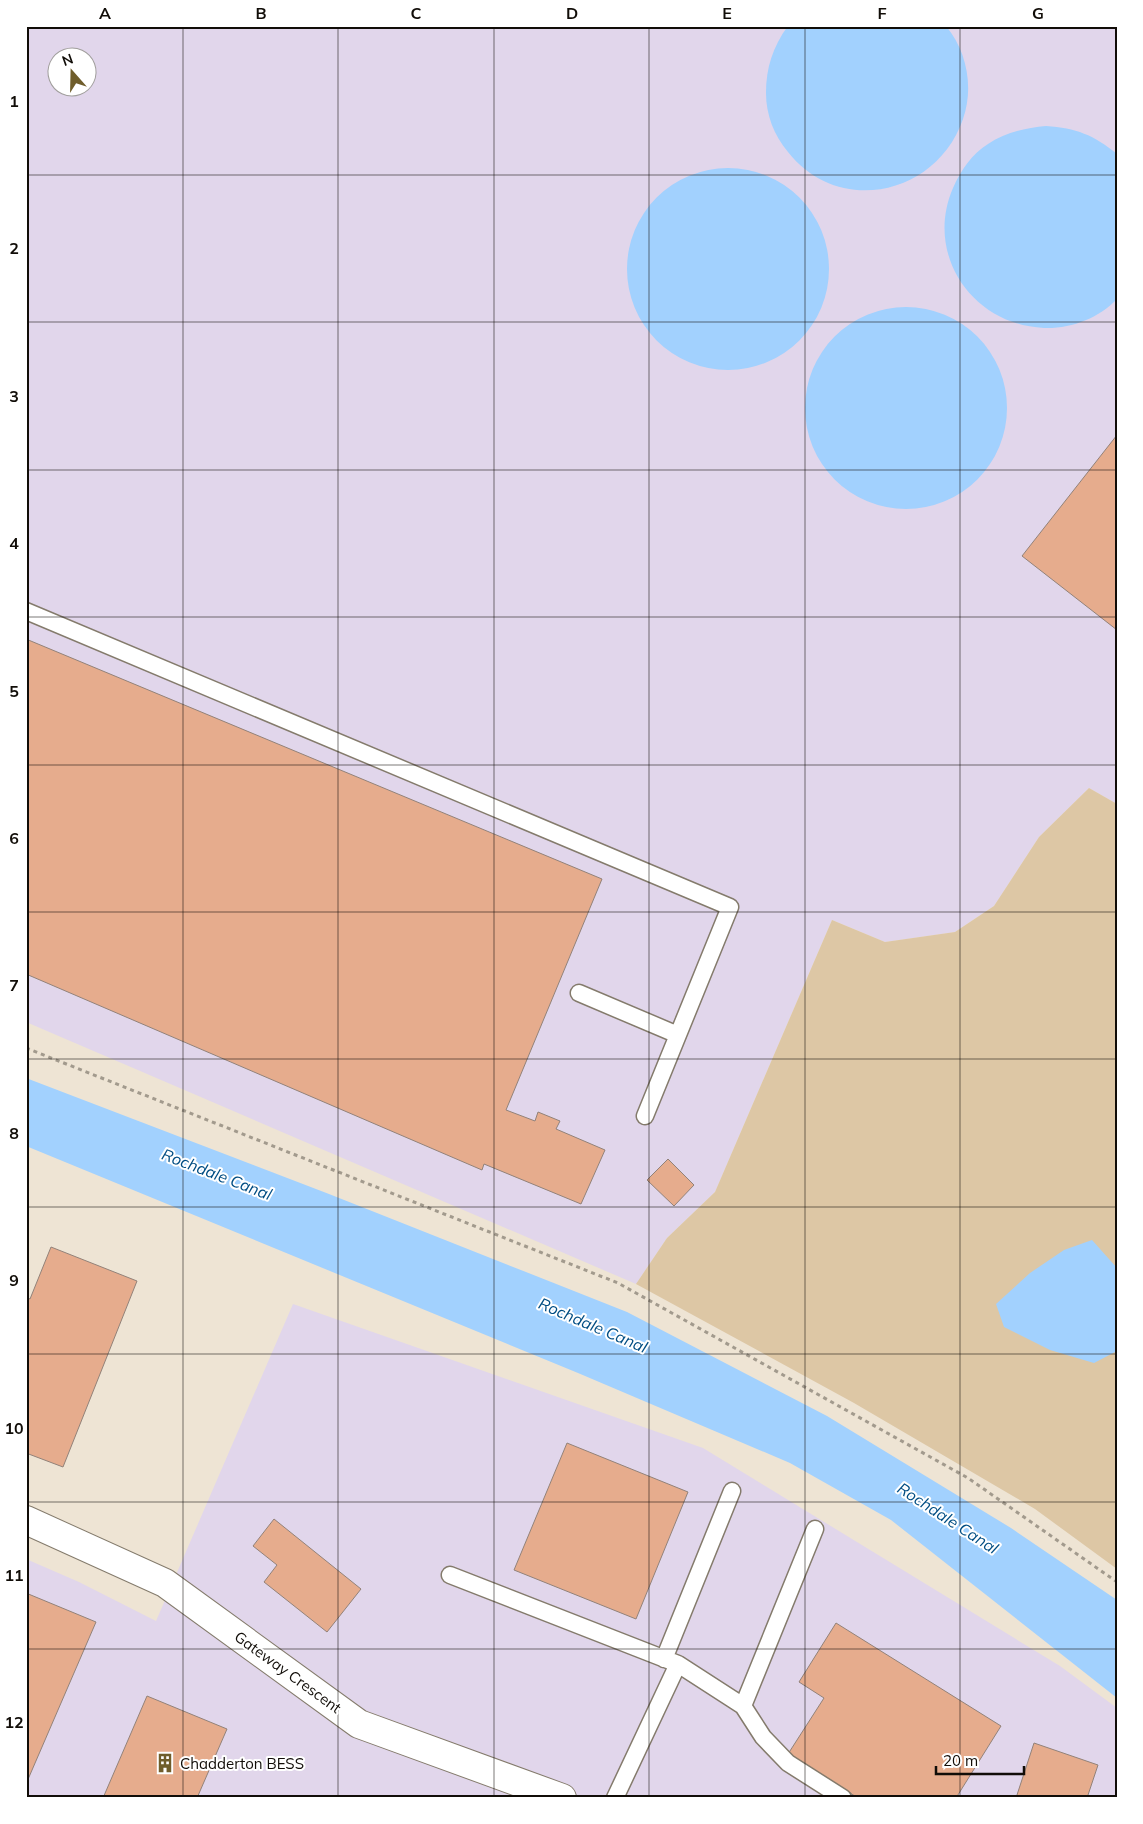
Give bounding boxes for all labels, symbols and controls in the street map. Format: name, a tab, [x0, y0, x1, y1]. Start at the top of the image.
text: A	[99, 3, 111, 23]
text: B	[255, 3, 267, 23]
text: C	[411, 3, 422, 23]
text: D	[566, 3, 578, 23]
text: E	[722, 3, 732, 23]
text: F	[877, 3, 887, 23]
text: G	[1032, 3, 1044, 23]
north arrow	[48, 48, 98, 98]
text: N	[60, 50, 76, 70]
text: 1	[9, 91, 19, 111]
text: 2	[9, 238, 19, 258]
text: 3	[9, 386, 19, 406]
text: 4	[9, 533, 19, 553]
text: 5	[9, 681, 19, 701]
text: 6	[9, 828, 19, 848]
text: 7	[9, 975, 19, 995]
text: 8	[9, 1123, 19, 1143]
water label: Rochdale Canal	[159, 1144, 275, 1204]
text: 9	[9, 1270, 19, 1290]
water label: Rochdale Canal	[536, 1293, 651, 1357]
text: 10	[4, 1418, 24, 1438]
water label: Rochdale Canal	[894, 1478, 1002, 1558]
text: 11	[4, 1565, 24, 1585]
street label: Gateway Crescent	[231, 1627, 345, 1717]
text: 12	[4, 1712, 24, 1732]
scale bar	[936, 1744, 1023, 1776]
text: 20 m	[943, 1751, 978, 1770]
building icon: Chadderton BESS	[154, 1752, 176, 1774]
place label: Chadderton BESS	[180, 1754, 304, 1773]

